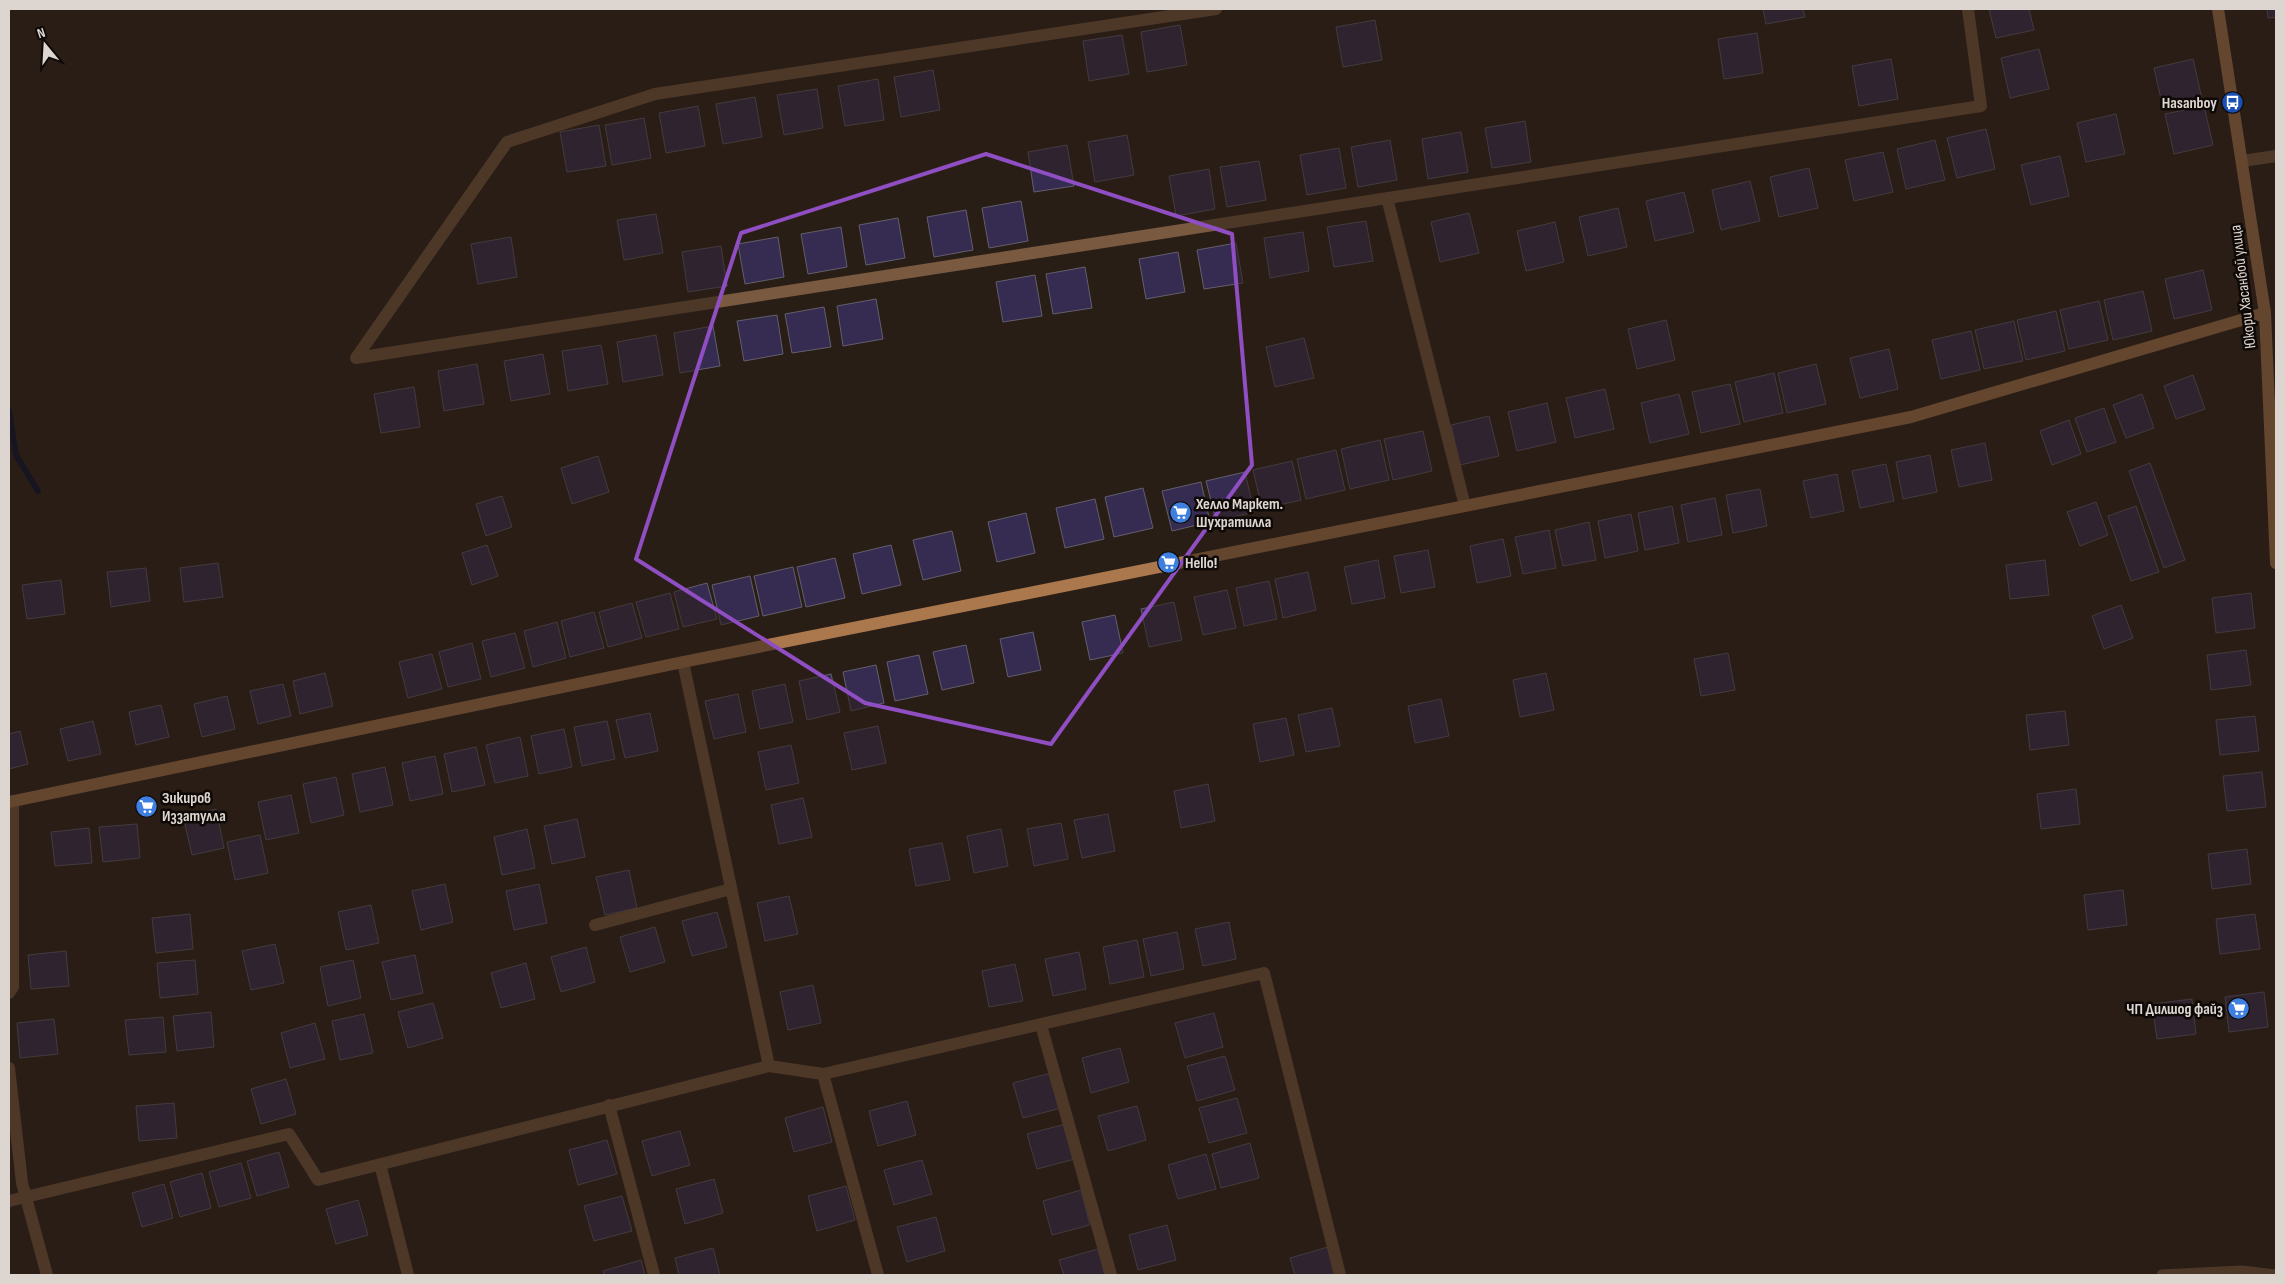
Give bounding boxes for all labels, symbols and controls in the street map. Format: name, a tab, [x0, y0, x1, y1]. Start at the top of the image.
north arrow	[20, 20, 70, 70]
text: N	[35, 24, 47, 42]
bus stop icon: Hasanboy	[2221, 90, 2245, 114]
place label: Hasanboy	[2162, 94, 2217, 113]
street label: Юкори Хасанбой улица	[2226, 224, 2261, 350]
place label: Хелло Маркет. Шухратилла	[1195, 495, 1283, 532]
supermarket icon: Хелло Маркет. Шухратилла	[1168, 500, 1192, 524]
supermarket icon: Hello!	[1157, 550, 1181, 574]
place label: Hello!	[1185, 554, 1217, 573]
place label: Зикиров Иззатулла	[162, 789, 226, 826]
supermarket icon: Зикиров Иззатулла	[134, 794, 158, 818]
supermarket icon: ЧП Дилшод файз	[2227, 996, 2251, 1020]
place label: ЧП Дилшод файз	[2126, 1000, 2223, 1019]

